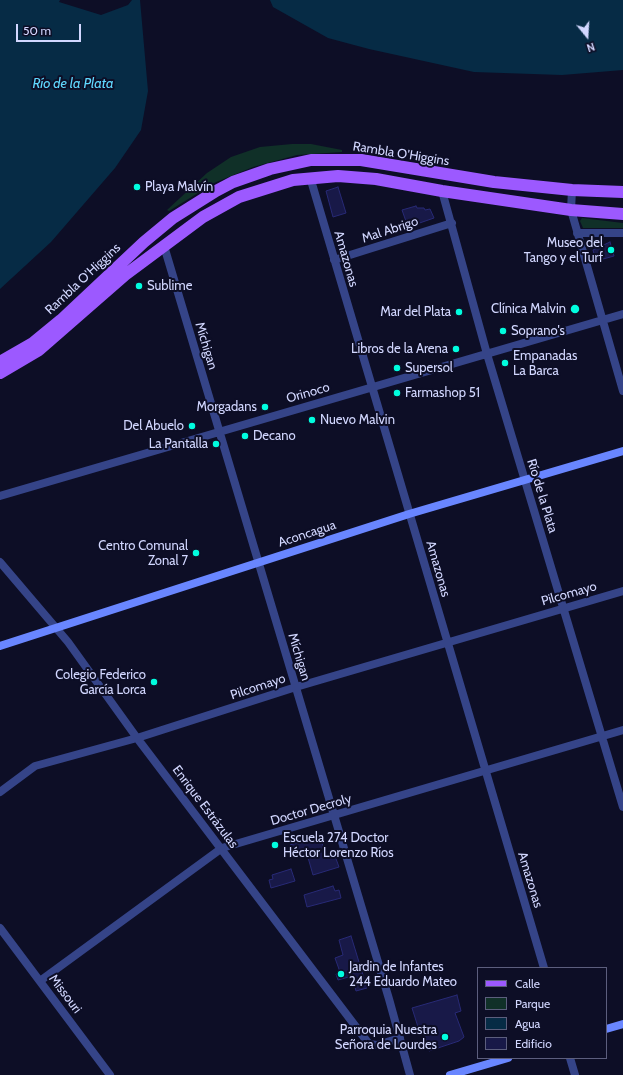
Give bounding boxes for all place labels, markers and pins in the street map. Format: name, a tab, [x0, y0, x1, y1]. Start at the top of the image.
place label: Playa Malvín	[145, 179, 213, 195]
marker: Playa Malvín	[132, 182, 142, 192]
place label: Museo del Tango y el Turf	[524, 235, 603, 266]
marker: Museo del Tango y el Turf	[606, 245, 616, 255]
place label: Sublime	[147, 278, 192, 294]
marker: Sublime	[134, 281, 144, 291]
place label: Clínica Malvin	[491, 301, 566, 317]
marker: Clínica Malvin	[569, 303, 581, 315]
place label: Mar del Plata	[380, 304, 451, 320]
marker: Mar del Plata	[454, 307, 464, 317]
place label: Soprano's	[511, 323, 565, 339]
marker: Soprano's	[498, 326, 508, 336]
place label: Libros de la Arena	[351, 341, 448, 357]
marker: Libros de la Arena	[451, 344, 461, 354]
place label: Empanadas La Barca	[513, 348, 577, 379]
marker: Empanadas La Barca	[500, 358, 510, 368]
place label: Supersol	[405, 360, 453, 376]
marker: Supersol	[392, 363, 402, 373]
place label: Farmashop 51	[405, 385, 480, 401]
marker: Farmashop 51	[392, 388, 402, 398]
place label: Morgadans	[197, 399, 257, 415]
marker: Morgadans	[260, 402, 270, 412]
place label: Nuevo Malvin	[320, 412, 395, 428]
marker: Nuevo Malvin	[307, 415, 317, 425]
place label: Del Abuelo	[123, 418, 184, 434]
marker: Del Abuelo	[187, 421, 197, 431]
place label: Decano	[253, 428, 296, 444]
marker: Decano	[240, 431, 250, 441]
place label: La Pantalla	[149, 436, 208, 452]
marker: La Pantalla	[211, 439, 221, 449]
place label: Centro Comunal Zonal 7	[98, 538, 188, 569]
marker: Centro Comunal Zonal 7	[191, 548, 201, 558]
place label: Colegio Federico García Lorca	[55, 667, 146, 698]
marker: Colegio Federico García Lorca	[149, 677, 159, 687]
place label: Escuela 274 Doctor Héctor Lorenzo Ríos	[283, 830, 394, 861]
marker: Escuela 274 Doctor Héctor Lorenzo Ríos	[270, 840, 280, 850]
place label: Jardin de Infantes 244 Eduardo Mateo	[349, 959, 457, 990]
marker: Jardin de Infantes 244 Eduardo Mateo	[336, 969, 346, 979]
place label: Parroquia Nuestra Señora de Lourdes	[335, 1022, 437, 1053]
marker: Parroquia Nuestra Señora de Lourdes	[440, 1032, 450, 1042]

